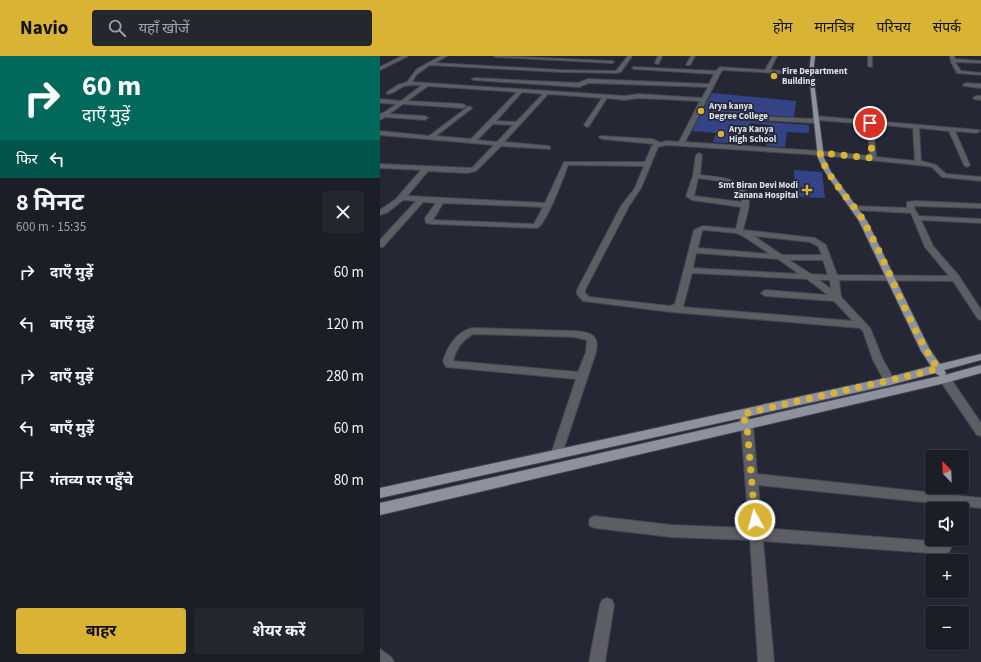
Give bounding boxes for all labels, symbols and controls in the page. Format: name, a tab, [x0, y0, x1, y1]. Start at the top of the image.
search box	[92, 10, 372, 46]
text: Navio	[20, 15, 68, 42]
icon: search	[106, 17, 128, 39]
text: यहाँ खोजें	[138, 18, 189, 39]
text: होम	[773, 18, 792, 38]
text: मानचित्र	[814, 18, 855, 38]
text: परिचय	[877, 18, 911, 38]
text: संपर्क	[933, 18, 961, 38]
place label: Fire Department Building	[782, 65, 848, 88]
text: 60 m	[82, 66, 141, 106]
marker: Fire Department Building	[769, 71, 779, 81]
icon: right	[16, 72, 68, 124]
place label: Arya kanya Degree College	[708, 100, 768, 123]
text: दाएँ मुड़ें	[82, 103, 130, 128]
marker: Arya kanya Degree College	[696, 106, 706, 116]
pin	[853, 106, 887, 140]
icon: arrive	[859, 112, 881, 134]
place label: Arya Kanya High School	[728, 123, 777, 146]
marker: Arya Kanya High School	[716, 129, 726, 139]
icon: left	[46, 148, 68, 170]
text: फिर	[16, 149, 38, 170]
place label: Smt Biran Devi Modi Zanana Hospital	[718, 179, 798, 202]
marker: Smt Biran Devi Modi Zanana Hospital	[801, 184, 813, 196]
text: 8 मिनट	[16, 185, 84, 220]
button: close	[322, 191, 364, 233]
text: 600 m · 15:35	[16, 218, 86, 236]
icon: right	[16, 261, 38, 283]
text: दाएँ मुड़ें	[50, 262, 93, 283]
text: 60 m	[334, 262, 364, 283]
icon: left	[16, 313, 38, 335]
text: बाएँ मुड़ें	[50, 314, 94, 335]
text: 120 m	[326, 314, 364, 335]
icon: right	[16, 365, 38, 387]
text: दाएँ मुड़ें	[50, 366, 93, 387]
text: 280 m	[326, 366, 364, 387]
icon: left	[16, 417, 38, 439]
text: बाएँ मुड़ें	[50, 418, 94, 439]
text: 60 m	[334, 418, 364, 439]
north arrow	[925, 450, 969, 494]
map controls	[925, 450, 969, 650]
icon: arrive	[16, 469, 38, 491]
text: गंतव्य पर पहुँचे	[50, 470, 133, 491]
text: 80 m	[334, 470, 364, 491]
position arrow	[734, 499, 776, 541]
button: sound	[925, 502, 969, 546]
button: +	[925, 554, 969, 598]
button: −	[925, 606, 969, 650]
button: बाहर	[16, 608, 186, 654]
button: शेयर करें	[194, 608, 364, 654]

